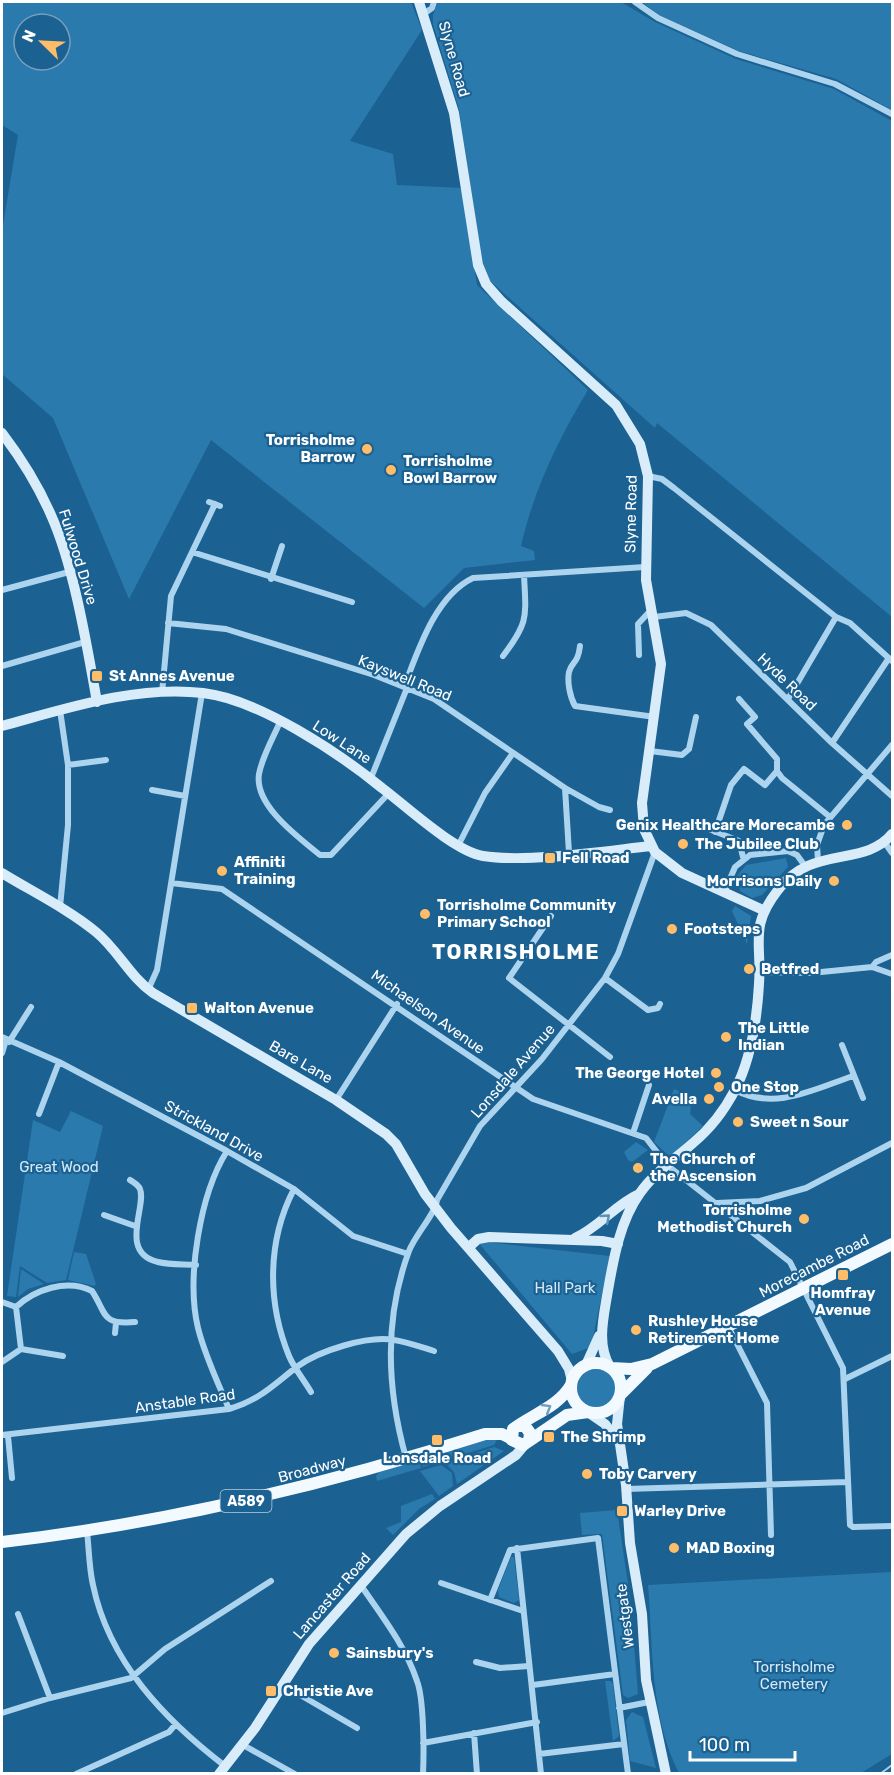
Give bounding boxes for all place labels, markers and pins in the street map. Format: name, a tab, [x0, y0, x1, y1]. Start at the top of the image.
place label: Torrisholme Barrow	[266, 431, 355, 466]
marker: Torrisholme Barrow	[360, 442, 374, 456]
place label: Torrisholme Bowl Barrow	[403, 452, 497, 487]
marker: Torrisholme Bowl Barrow	[384, 463, 398, 477]
place label: St Annes Avenue	[109, 667, 235, 685]
marker: St Annes Avenue	[90, 669, 104, 683]
place label: Genix Healthcare Morecambe	[616, 816, 835, 834]
marker: Genix Healthcare Morecambe	[840, 818, 854, 832]
place label: The Jubilee Club	[695, 835, 819, 853]
marker: The Jubilee Club	[676, 837, 690, 851]
place label: Fell Road	[562, 849, 630, 867]
marker: Fell Road	[543, 851, 557, 865]
place label: Affiniti Training	[234, 853, 296, 888]
marker: Affiniti Training	[215, 864, 229, 878]
place label: Morrisons Daily	[707, 872, 822, 890]
marker: Morrisons Daily	[827, 874, 841, 888]
place label: Torrisholme Community Primary School	[437, 896, 616, 931]
marker: Torrisholme Community Primary School	[418, 907, 432, 921]
place label: Footsteps	[684, 920, 760, 938]
marker: Footsteps	[665, 922, 679, 936]
place label: Betfred	[761, 960, 819, 978]
marker: Betfred	[742, 962, 756, 976]
place label: Walton Avenue	[204, 999, 314, 1017]
marker: Walton Avenue	[185, 1001, 199, 1015]
place label: The Little Indian	[738, 1019, 810, 1054]
marker: The Little Indian	[719, 1030, 733, 1044]
place label: The George Hotel	[575, 1064, 704, 1082]
marker: The George Hotel	[709, 1066, 723, 1080]
place label: One Stop	[731, 1078, 799, 1096]
marker: One Stop	[712, 1080, 726, 1094]
place label: Avella	[652, 1090, 697, 1108]
marker: Avella	[702, 1092, 716, 1106]
place label: Sweet n Sour	[750, 1113, 849, 1131]
marker: Sweet n Sour	[731, 1115, 745, 1129]
place label: The Church of the Ascension	[650, 1150, 756, 1185]
marker: The Church of the Ascension	[631, 1161, 645, 1175]
place label: Torrisholme Methodist Church	[657, 1201, 792, 1236]
marker: Torrisholme Methodist Church	[797, 1212, 811, 1226]
marker: Homfray Avenue	[836, 1268, 850, 1282]
place label: Homfray Avenue	[811, 1284, 875, 1319]
place label: Rushley House Retirement Home	[648, 1312, 780, 1347]
marker: Rushley House Retirement Home	[629, 1323, 643, 1337]
place label: The Shrimp	[561, 1428, 646, 1446]
marker: The Shrimp	[542, 1430, 556, 1444]
marker: Lonsdale Road	[430, 1433, 444, 1447]
place label: Lonsdale Road	[383, 1449, 491, 1467]
place label: Toby Carvery	[599, 1465, 697, 1483]
marker: Toby Carvery	[580, 1467, 594, 1481]
place label: Warley Drive	[634, 1502, 726, 1520]
marker: Warley Drive	[615, 1504, 629, 1518]
place label: MAD Boxing	[686, 1539, 775, 1557]
marker: MAD Boxing	[667, 1541, 681, 1555]
place label: Sainsbury's	[346, 1644, 434, 1662]
marker: Sainsbury's	[327, 1646, 341, 1660]
place label: Christie Ave	[283, 1682, 373, 1700]
marker: Christie Ave	[264, 1684, 278, 1698]

